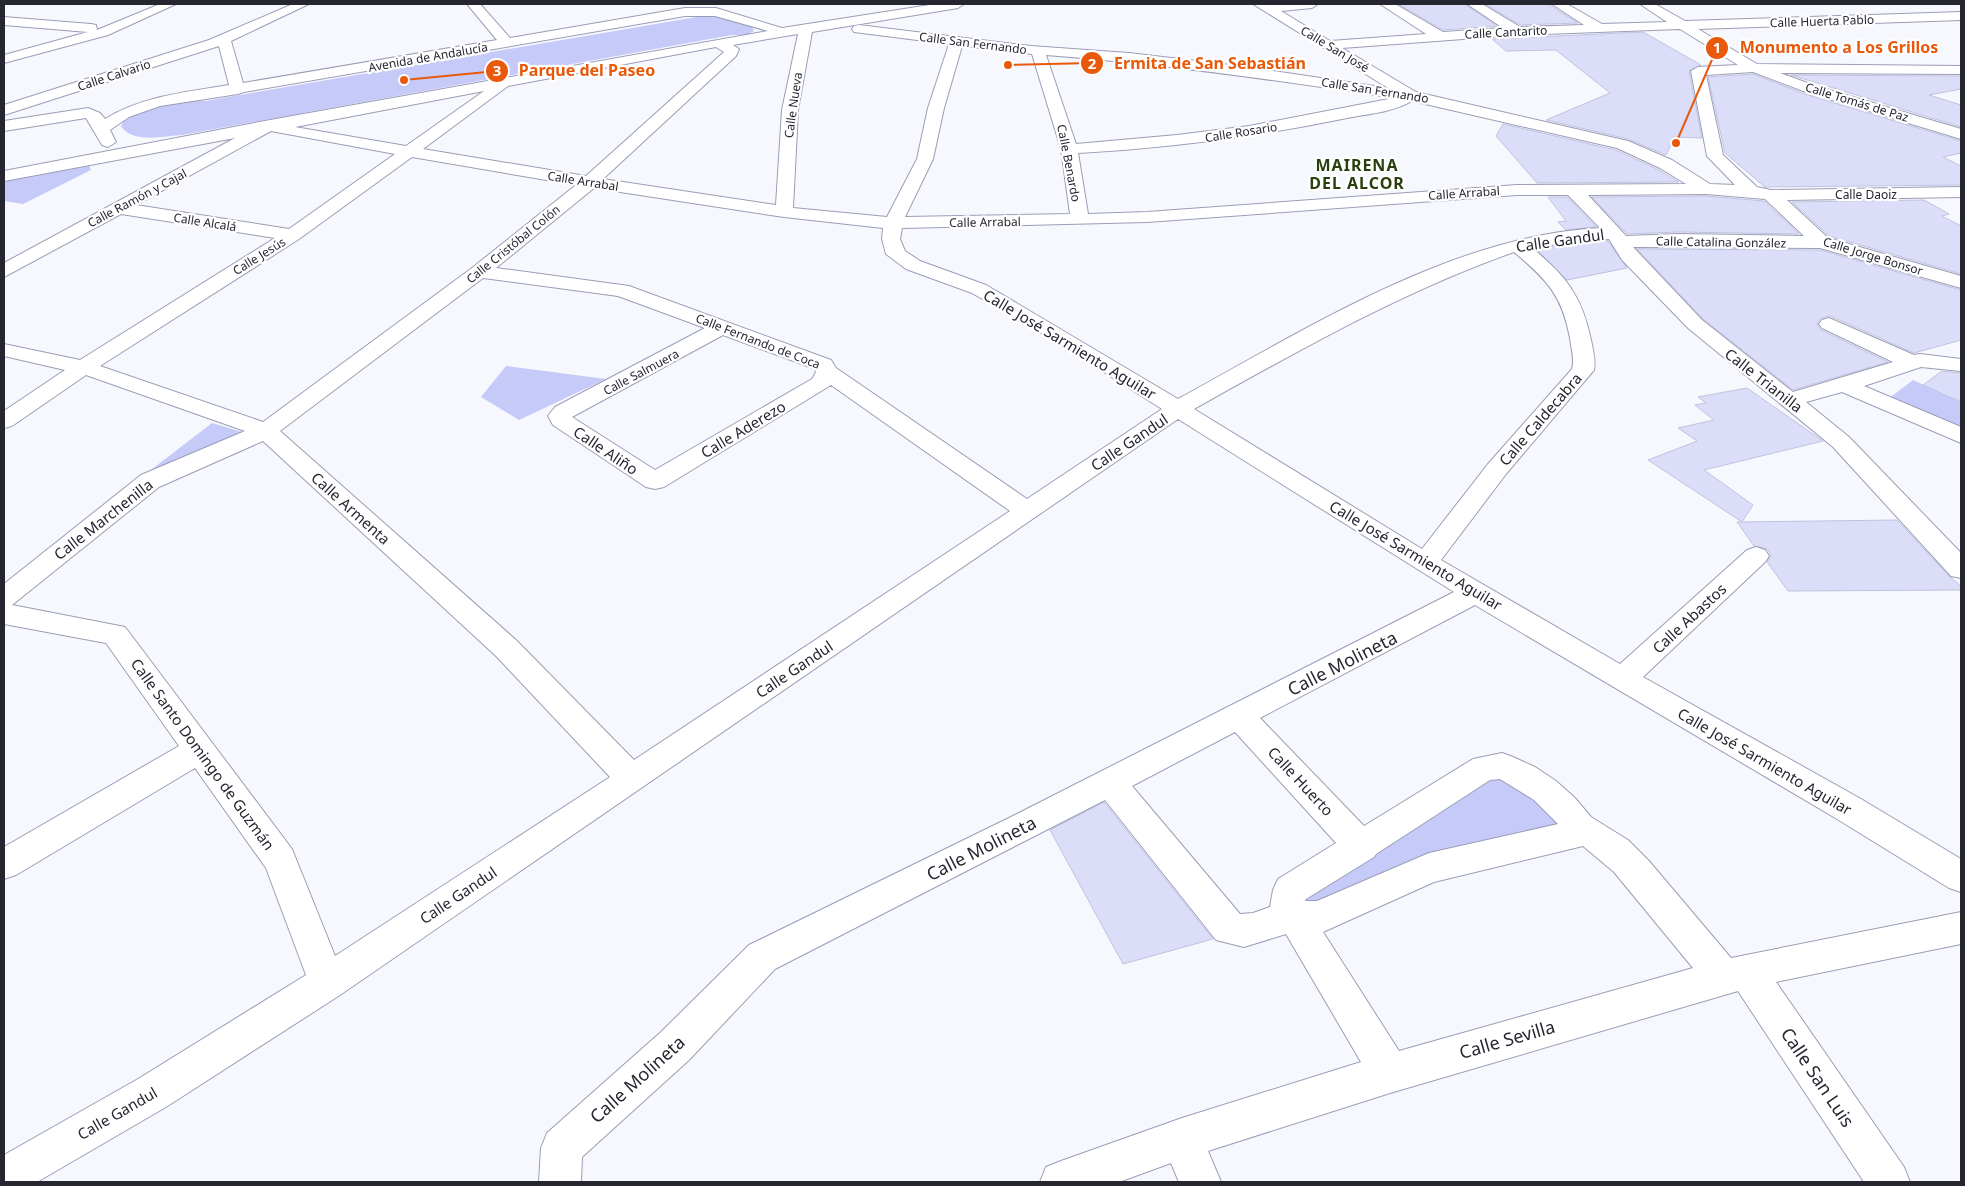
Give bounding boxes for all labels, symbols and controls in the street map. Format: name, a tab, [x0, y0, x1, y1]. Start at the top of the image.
street label: Calle Huerta Pablo	[1770, 11, 1874, 31]
street label: Calle Cantarito	[1464, 21, 1548, 43]
street label: Calle San José	[1297, 22, 1373, 76]
street label: Calle San Fernando	[918, 28, 1028, 58]
callout: Monumento a Los Grillos	[1705, 32, 1948, 63]
text: Monumento a Los Grillos	[1740, 36, 1938, 58]
text: 1	[1713, 37, 1721, 57]
street label: Avenida de Andalucía	[367, 38, 489, 76]
callout: Ermita de San Sebastián	[1079, 48, 1316, 79]
text: Ermita de San Sebastián	[1114, 52, 1306, 74]
text: 2	[1088, 53, 1097, 73]
street label: Calle Calvario	[75, 55, 153, 95]
callout: Parque del Paseo	[484, 55, 665, 86]
text: Parque del Paseo	[519, 59, 655, 81]
text: 3	[493, 60, 501, 80]
street label: Calle Nueva	[780, 71, 806, 139]
street label: Calle San Fernando	[1320, 73, 1430, 107]
street label: Calle Tomás de Paz	[1803, 78, 1911, 126]
street label: Calle Rosario	[1204, 118, 1278, 146]
street label: Calle Benardo	[1053, 123, 1085, 203]
district label: MAIRENA DEL ALCOR	[1309, 154, 1405, 194]
street label: Calle Ramón y Cajal	[84, 165, 190, 231]
street label: Calle Arrabal	[546, 167, 620, 195]
street label: Calle Arrabal	[1428, 182, 1500, 204]
street label: Calle Daoiz	[1835, 186, 1897, 203]
street label: Calle Cristóbal Colón	[462, 201, 564, 287]
street label: Calle Alcalá	[172, 209, 238, 235]
street label: Calle Arrabal	[949, 213, 1021, 231]
street label: Calle Gandul	[1515, 224, 1605, 256]
street label: Calle Catalina González	[1656, 232, 1787, 252]
street label: Calle Jesús	[229, 233, 289, 279]
street label: Calle Jorge Bonsor	[1821, 233, 1925, 279]
street label: Calle José Sarmiento Aguilar	[980, 284, 1160, 404]
street label: Calle Fernando de Coca	[693, 309, 823, 373]
street label: Calle Trianilla	[1721, 343, 1807, 417]
street label: Calle Salmuera	[600, 345, 682, 399]
street label: Calle Caldecabra	[1494, 368, 1586, 470]
street label: Calle Aderezo	[697, 396, 789, 462]
street label: Calle Gandul	[1087, 409, 1171, 475]
street label: Calle Aliño	[570, 421, 642, 479]
street label: Calle Armenta	[307, 467, 395, 549]
street label: Calle Marchenilla	[50, 474, 156, 564]
street label: Calle José Sarmiento Aguilar	[1326, 495, 1506, 615]
street label: Calle Abastos	[1648, 579, 1730, 657]
street label: Calle Molineta	[1283, 625, 1401, 701]
street label: Calle Gandul	[752, 636, 836, 702]
street label: Calle Santo Domingo de Guzmán	[127, 654, 279, 854]
street label: Calle José Sarmiento Aguilar	[1674, 703, 1856, 819]
street label: Calle Huerto	[1264, 742, 1338, 820]
street label: Calle Molineta	[922, 810, 1040, 886]
street label: Calle Gandul	[416, 862, 500, 928]
street label: Calle Sevilla	[1456, 1014, 1558, 1064]
street label: Calle San Luis	[1776, 1023, 1860, 1131]
street label: Calle Molineta	[584, 1030, 690, 1128]
street label: Calle Gandul	[73, 1082, 161, 1144]

